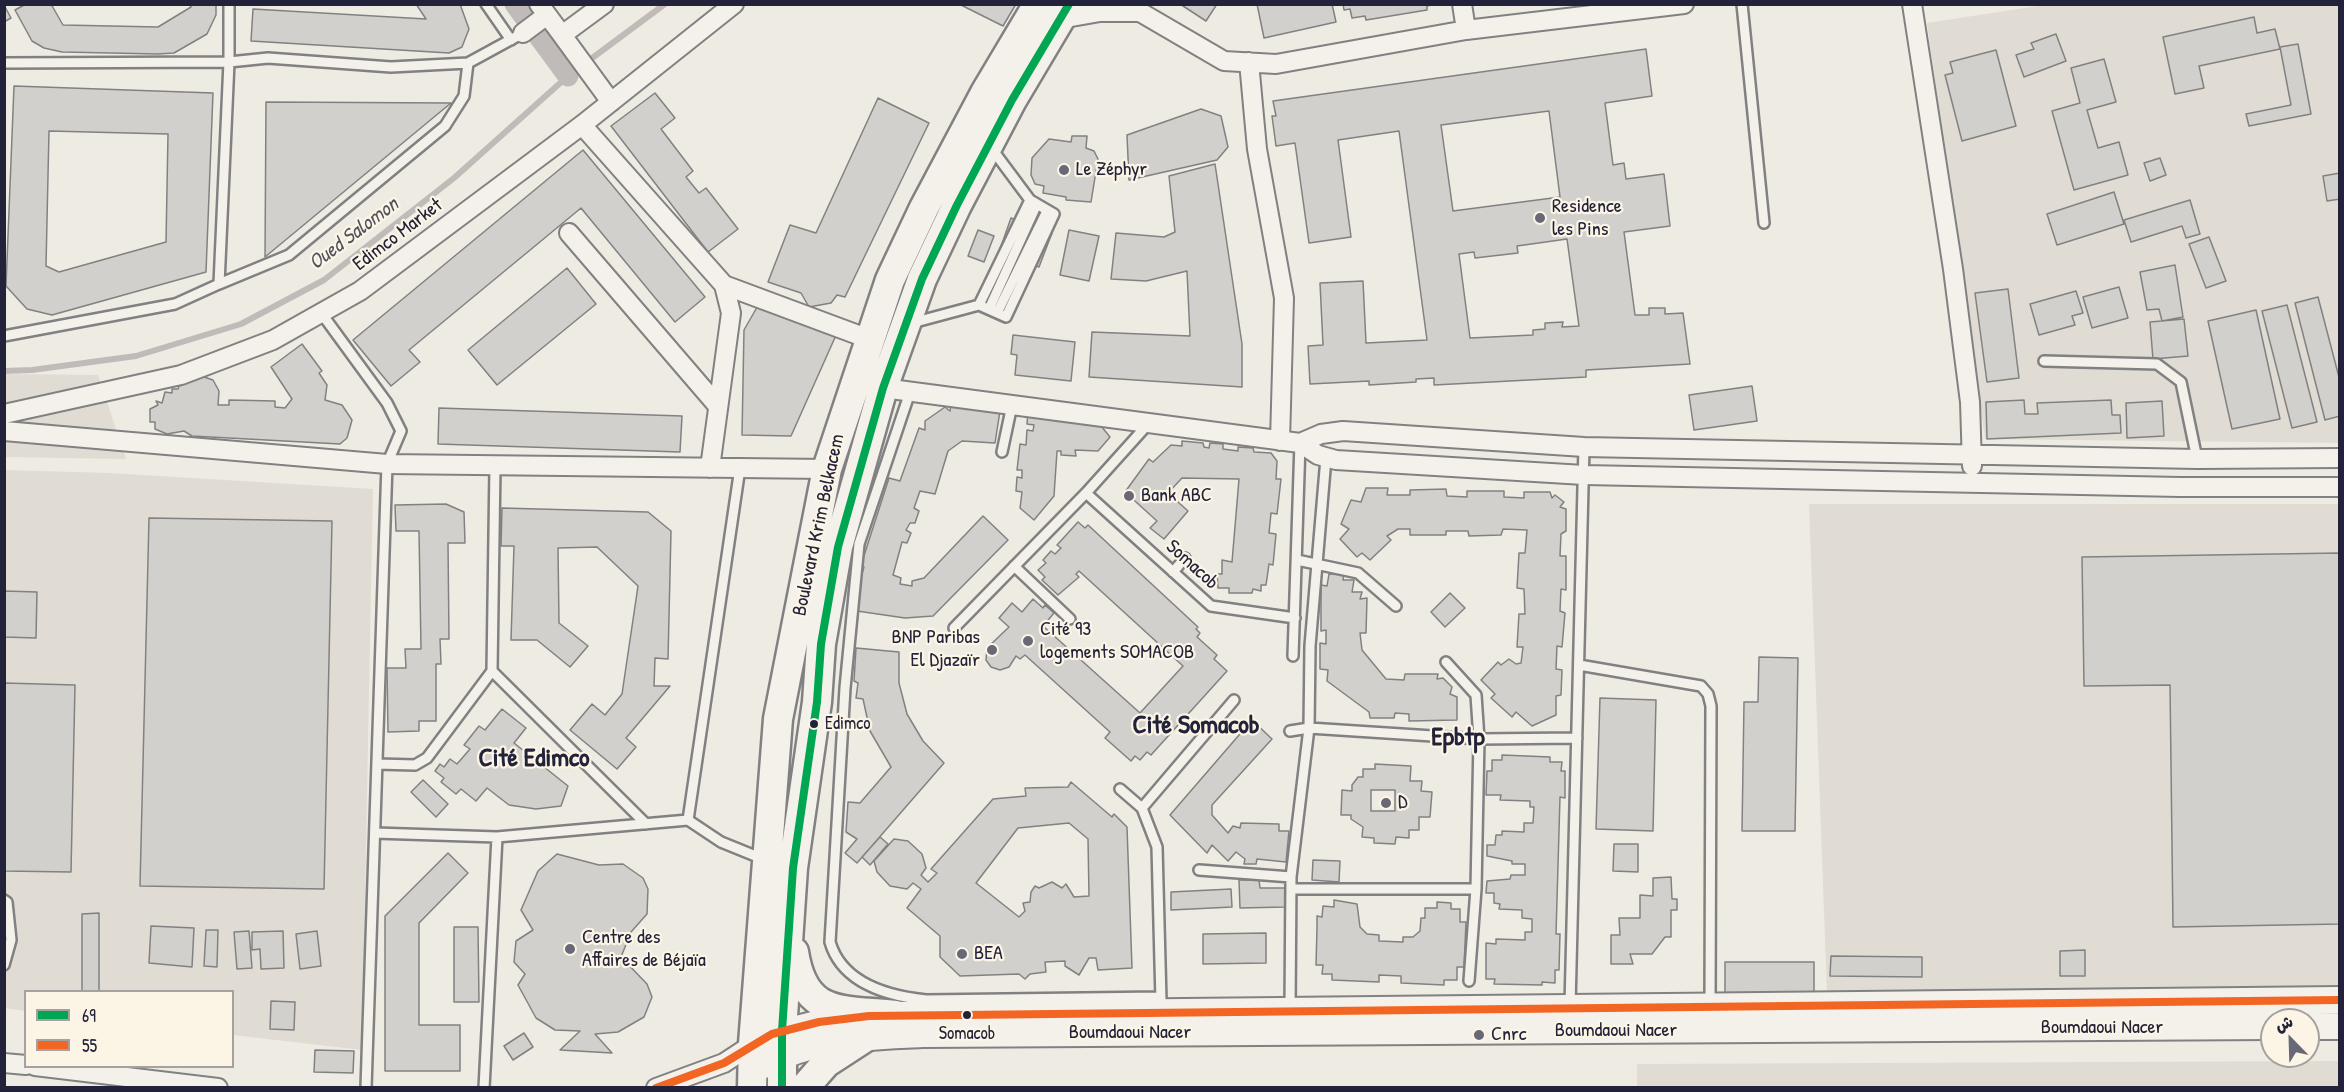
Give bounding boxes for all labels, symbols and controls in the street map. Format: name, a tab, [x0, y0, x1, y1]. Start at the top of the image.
place label: Le Zéphyr	[1076, 158, 1147, 182]
marker: Le Zéphyr	[1057, 163, 1071, 177]
water label: Oued Salomon	[304, 192, 404, 276]
street label: Edimco Market	[349, 194, 447, 276]
place label: Residence les Pins	[1552, 195, 1622, 242]
marker: Residence les Pins	[1533, 211, 1547, 225]
street label: Boulevard Krim Belkacem	[788, 432, 850, 618]
place label: Bank ABC	[1141, 484, 1212, 508]
marker: Bank ABC	[1122, 489, 1136, 503]
street label: Somacob	[1161, 535, 1223, 595]
place label: Cité 93 logements SOMACOB	[1040, 618, 1194, 665]
place label: BNP Paribas El Djazaïr	[892, 626, 980, 673]
marker: Cité 93 logements SOMACOB	[1021, 634, 1035, 648]
marker: BNP Paribas El Djazaïr	[985, 643, 999, 657]
district label: Cité Somacob	[1133, 710, 1259, 742]
place label: Edimco	[825, 713, 870, 735]
marker: Edimco	[808, 718, 820, 730]
district label: Epbtp	[1431, 722, 1485, 754]
district label: Cité Edimco	[478, 743, 590, 775]
place label: D	[1398, 791, 1407, 815]
marker: D	[1379, 796, 1393, 810]
place label: Centre des Affaires de Béjaïa	[582, 926, 706, 973]
marker: Centre des Affaires de Béjaïa	[563, 942, 577, 956]
place label: BEA	[974, 942, 1003, 966]
marker: BEA	[955, 947, 969, 961]
legend	[24, 990, 234, 1068]
text: 69	[82, 1003, 96, 1028]
north arrow	[2260, 1008, 2320, 1068]
marker: Somacob	[961, 1009, 973, 1021]
text: ش	[2271, 1010, 2296, 1037]
street label: Boumdaoui Nacer	[2041, 1016, 2163, 1040]
street label: Boumdaoui Nacer	[1555, 1019, 1677, 1043]
street label: Boumdaoui Nacer	[1069, 1021, 1191, 1045]
place label: Somacob	[939, 1023, 995, 1045]
place label: Cnrc	[1491, 1023, 1526, 1047]
marker: Cnrc	[1472, 1028, 1486, 1042]
text: 55	[82, 1033, 97, 1058]

